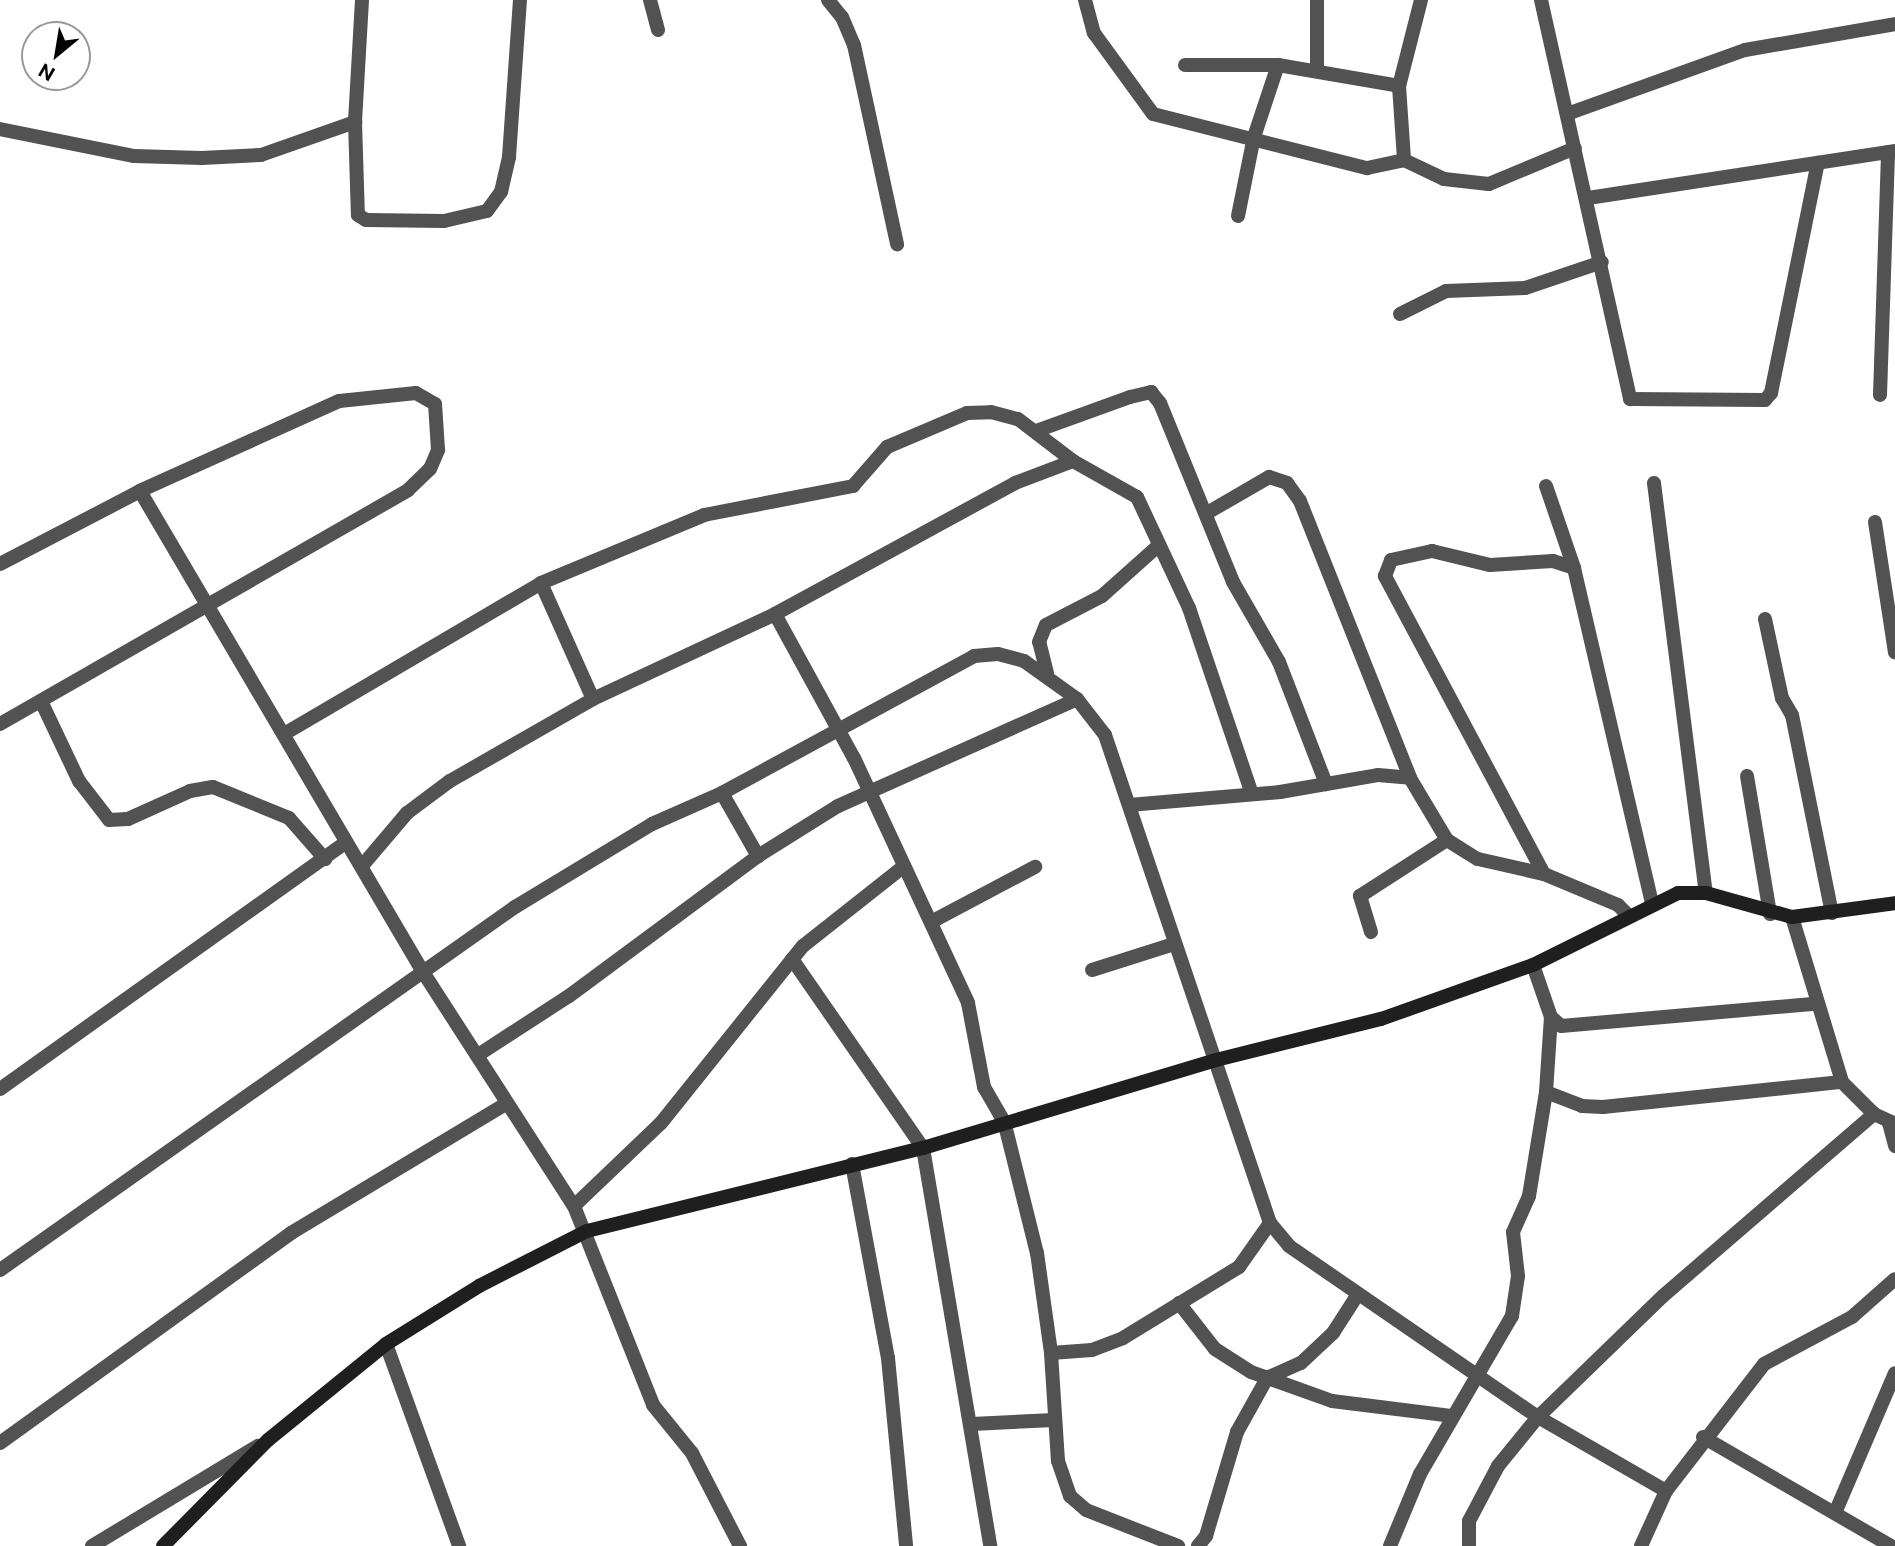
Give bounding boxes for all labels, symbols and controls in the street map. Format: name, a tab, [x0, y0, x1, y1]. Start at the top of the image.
north arrow	[21, 21, 91, 91]
text: N	[35, 59, 58, 86]

